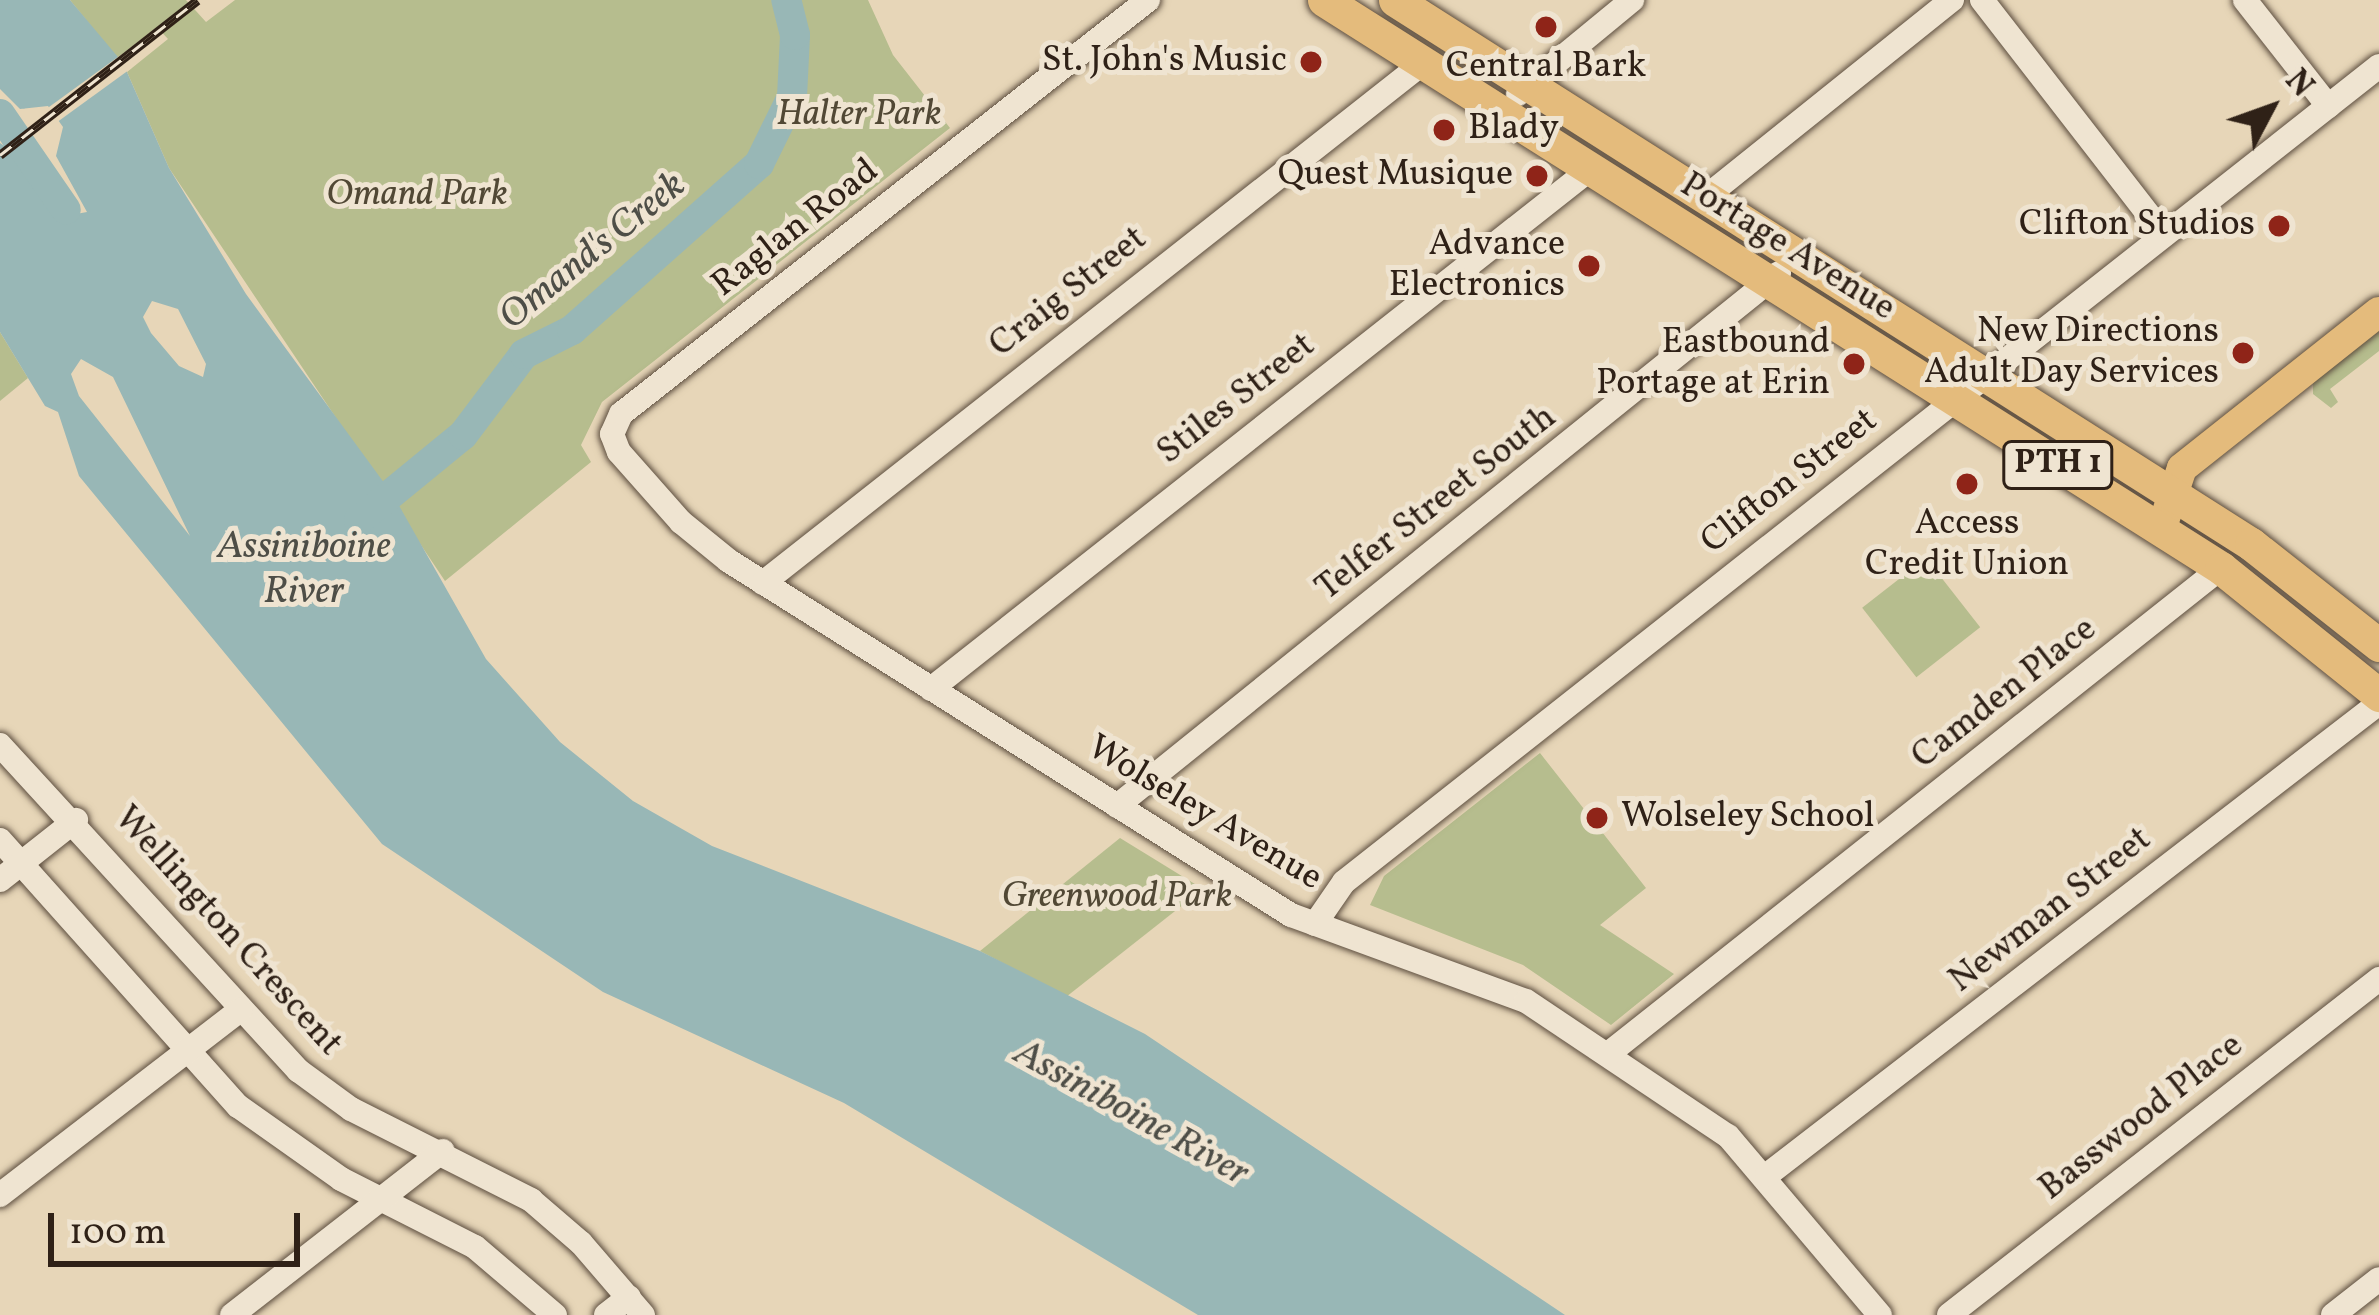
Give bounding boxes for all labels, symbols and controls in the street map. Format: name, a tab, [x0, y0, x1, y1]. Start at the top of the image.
marker: Central Bark	[1533, 14, 1559, 40]
place label: St. John's Music	[1042, 40, 1287, 84]
place label: Central Bark	[1446, 46, 1646, 90]
north arrow	[2211, 48, 2331, 168]
marker: St. John's Music	[1298, 49, 1324, 75]
text: N	[2273, 60, 2323, 109]
park label: Halter Park	[777, 94, 941, 138]
place label: Blady	[1468, 108, 1559, 152]
marker: Blady	[1431, 117, 1457, 143]
street label: Raglan Road	[704, 151, 888, 307]
place label: Quest Musique	[1278, 154, 1513, 198]
water label: Omand's Creek	[491, 163, 695, 341]
marker: Quest Musique	[1524, 163, 1550, 189]
street label: Portage Avenue	[1671, 165, 1903, 331]
park label: Omand Park	[326, 174, 508, 218]
place label: Clifton Studios	[2019, 204, 2255, 248]
marker: Clifton Studios	[2266, 213, 2292, 239]
street label: Craig Street	[982, 218, 1156, 368]
place label: Advance Electronics	[1389, 223, 1565, 308]
marker: Advance Electronics	[1576, 253, 1602, 279]
place label: New Directions Adult Day Services	[1923, 310, 2219, 395]
place label: Eastbound Portage at Erin	[1596, 321, 1830, 406]
street label: Stiles Street	[1150, 325, 1324, 475]
marker: New Directions Adult Day Services	[2230, 340, 2256, 366]
marker: Eastbound Portage at Erin	[1841, 351, 1867, 377]
street label: Telfer Street South	[1308, 397, 1566, 611]
street label: Clifton Street	[1693, 400, 1887, 564]
road number: PTH 1	[2001, 438, 2115, 492]
marker: Access Credit Union	[1954, 471, 1980, 497]
place label: Access Credit Union	[1865, 502, 2069, 587]
water label: Assiniboine River	[217, 525, 391, 616]
street label: Camden Place	[1904, 609, 2106, 779]
street label: Wolseley Avenue	[1078, 727, 1330, 901]
place label: Wolseley School	[1621, 796, 1876, 840]
street label: Wellington Crescent	[104, 798, 350, 1066]
marker: Wolseley School	[1584, 805, 1610, 831]
street label: Newman Street	[1942, 819, 2160, 1003]
park label: Greenwood Park	[1002, 876, 1232, 920]
street label: Basswood Place	[2032, 1025, 2252, 1211]
water label: Assiniboine River	[1005, 1030, 1257, 1198]
scale bar	[54, 1189, 306, 1263]
text: 100 m	[69, 1209, 166, 1259]

